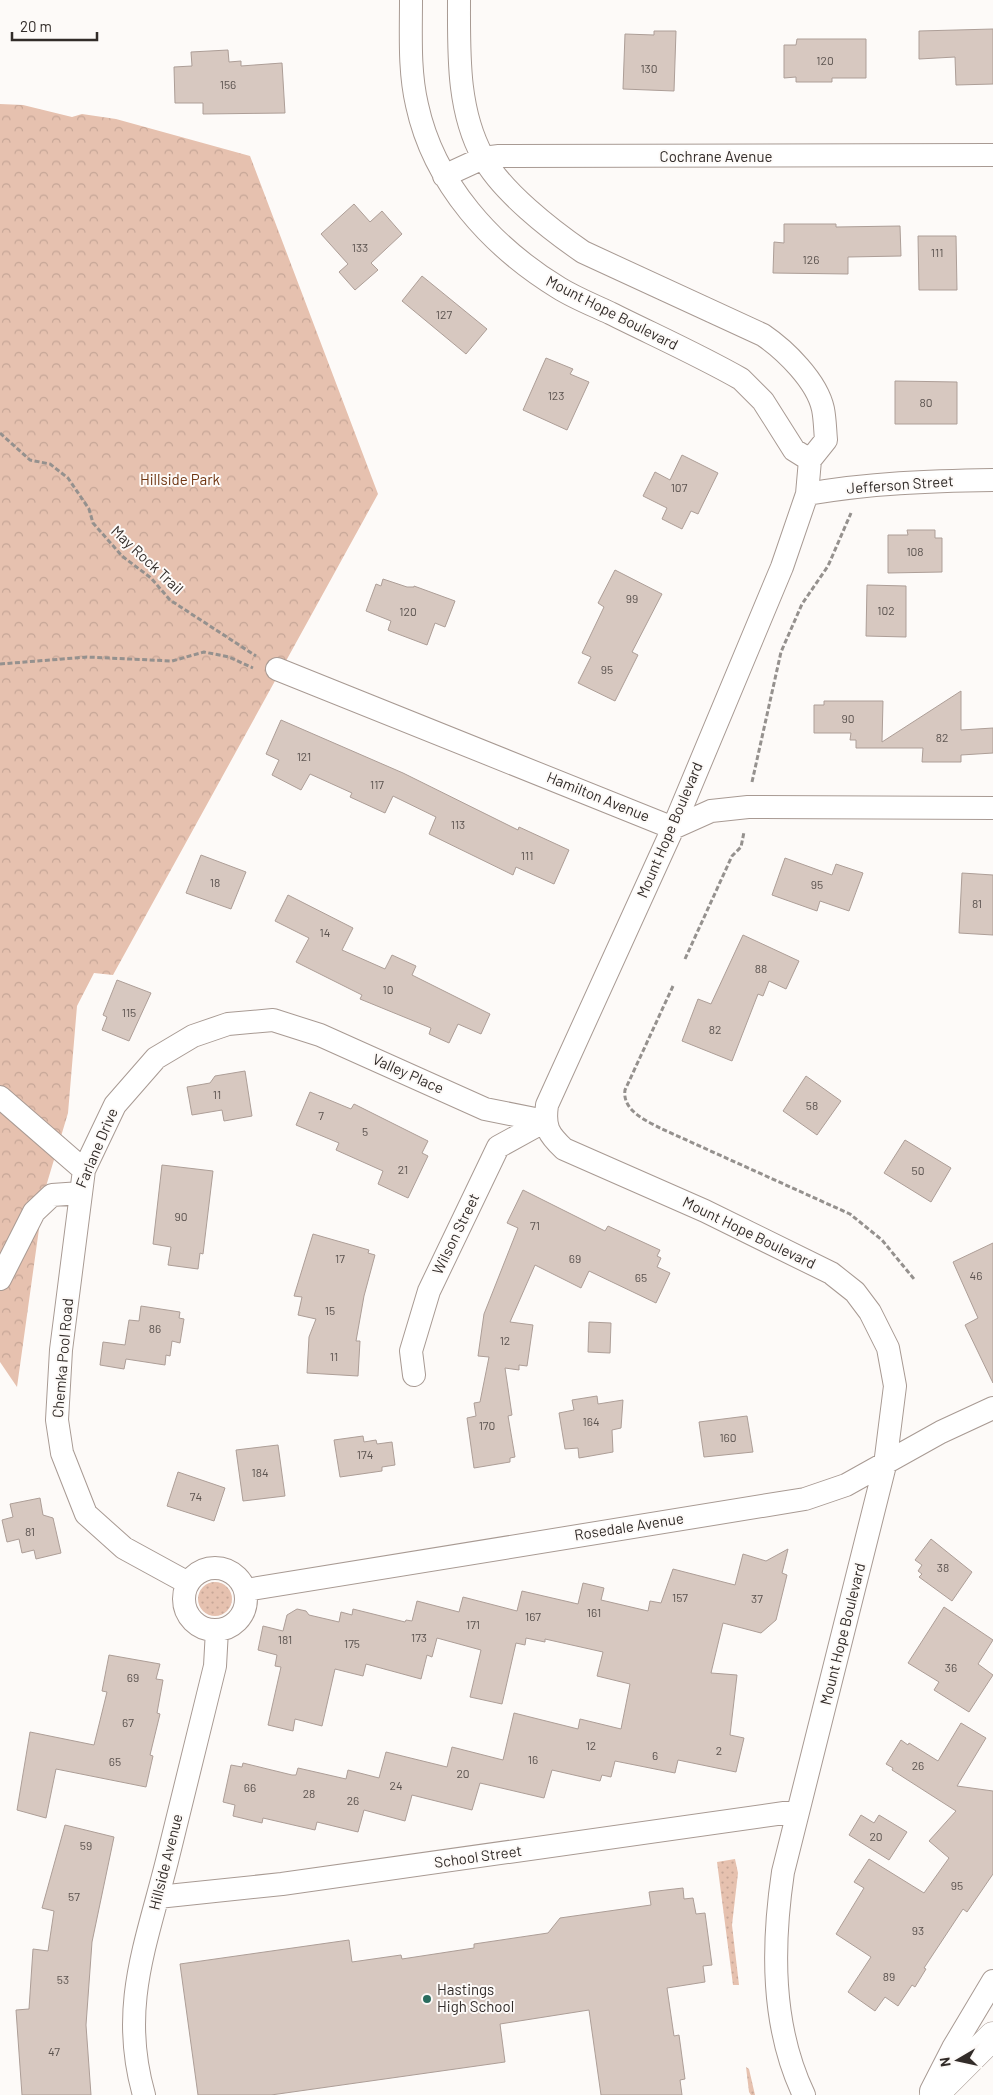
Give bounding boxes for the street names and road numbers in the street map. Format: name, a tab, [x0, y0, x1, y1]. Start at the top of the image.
street label: Cochrane Avenue	[660, 147, 772, 165]
street label: Mount Hope Boulevard	[543, 271, 681, 353]
street label: Jefferson Street	[846, 471, 954, 497]
street label: May Rock Trail	[108, 521, 187, 597]
street label: Mount Hope Boulevard	[632, 759, 706, 900]
street label: Hamilton Avenue	[544, 767, 652, 825]
street label: Valley Place	[370, 1049, 447, 1097]
street label: Farlane Drive	[71, 1105, 121, 1190]
street label: Wilson Street	[428, 1190, 482, 1277]
street label: Mount Hope Boulevard	[680, 1192, 819, 1272]
street label: Chemka Pool Road	[48, 1297, 76, 1419]
street label: Rosedale Avenue	[573, 1508, 685, 1544]
street label: Mount Hope Boulevard	[816, 1561, 868, 1707]
street label: Hillside Avenue	[144, 1812, 186, 1912]
street label: School Street	[433, 1841, 523, 1871]

